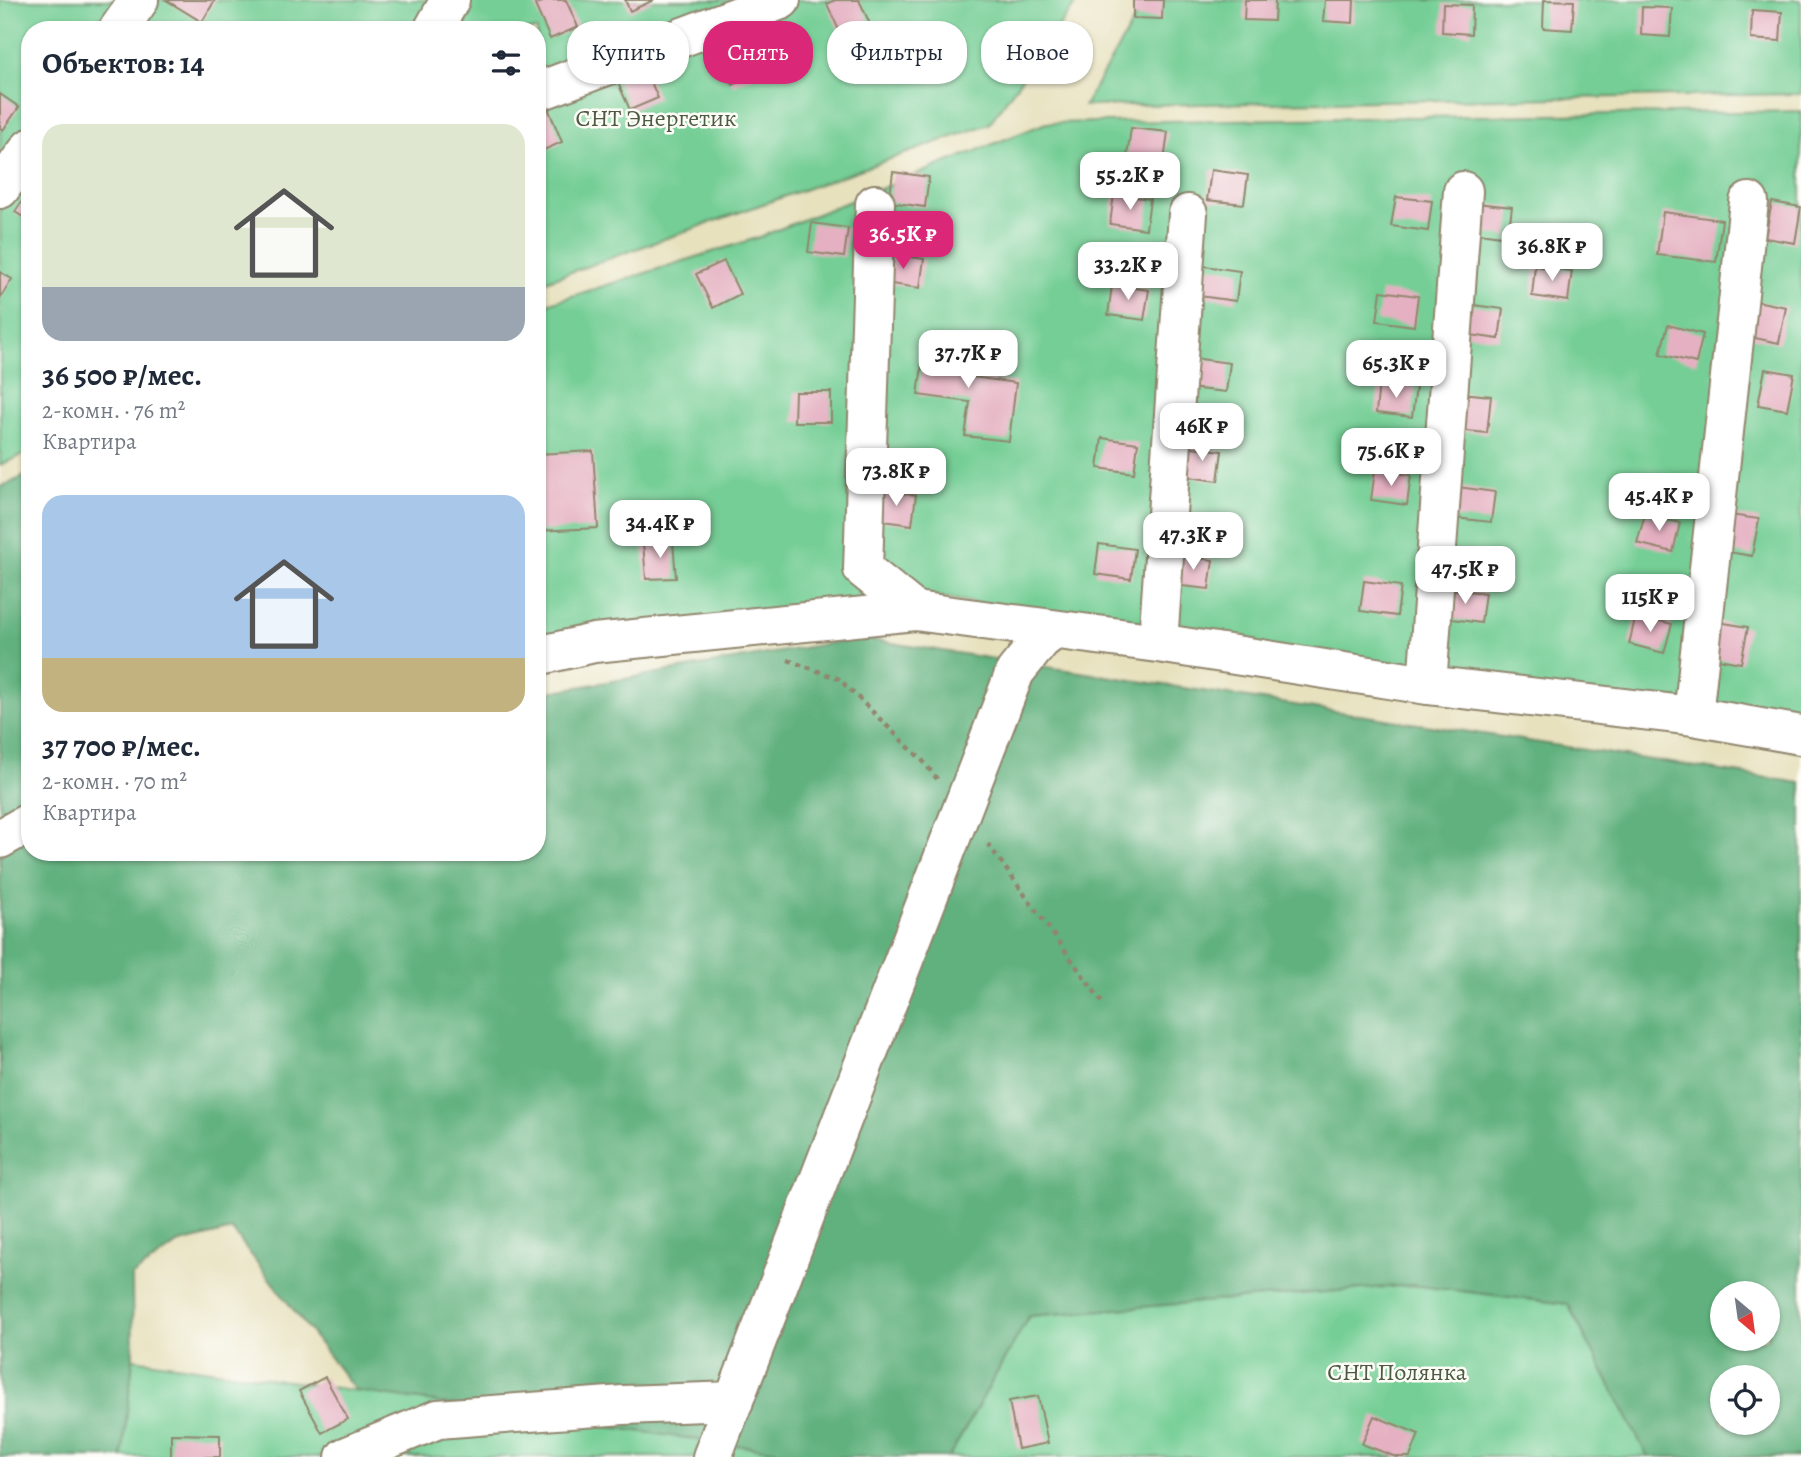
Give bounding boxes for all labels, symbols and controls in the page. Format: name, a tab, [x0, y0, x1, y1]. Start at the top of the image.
chip: Купить	[567, 21, 689, 84]
chip: Снять	[703, 21, 813, 84]
chip: Фильтры	[827, 21, 967, 84]
chip: Новое	[981, 21, 1093, 84]
text: Объектов: 14	[42, 43, 204, 83]
icon: filters	[487, 44, 525, 82]
park label: СНТ Энергетик	[576, 102, 736, 134]
pin: 55.2K ₽	[1065, 152, 1195, 212]
text: 55.2K ₽	[1096, 159, 1164, 190]
icon: home	[221, 170, 347, 296]
pin: 36.5K ₽	[838, 212, 968, 271]
text: 36.5K ₽	[869, 218, 937, 249]
pin: 36.8K ₽	[1487, 224, 1617, 283]
text: 36.8K ₽	[1518, 230, 1586, 261]
pin: 33.2K ₽	[1063, 243, 1193, 302]
text: 33.2K ₽	[1094, 249, 1162, 280]
pin: 37.7K ₽	[903, 330, 1033, 390]
text: 37.7K ₽	[935, 337, 1001, 368]
pin: 65.3K ₽	[1331, 340, 1461, 400]
text: 65.3K ₽	[1362, 347, 1430, 378]
text: 36 500 ₽/мес.	[42, 355, 202, 395]
text: 2-комн. · 76 m²	[42, 395, 185, 426]
pin: 46K ₽	[1153, 404, 1251, 463]
text: 46K ₽	[1176, 410, 1228, 441]
text: Квартира	[42, 426, 137, 457]
pin: 75.6K ₽	[1326, 428, 1456, 488]
text: 75.6K ₽	[1357, 435, 1425, 466]
pin: 73.8K ₽	[831, 448, 961, 508]
text: 73.8K ₽	[862, 455, 930, 486]
pin: 45.4K ₽	[1594, 474, 1724, 533]
text: 45.4K ₽	[1625, 480, 1693, 511]
pin: 34.4K ₽	[595, 500, 725, 560]
text: 34.4K ₽	[626, 507, 694, 538]
pin: 47.3K ₽	[1128, 512, 1258, 572]
text: 47.3K ₽	[1159, 519, 1227, 550]
icon: home	[221, 541, 347, 667]
pin: 47.5K ₽	[1400, 546, 1530, 606]
text: 47.5K ₽	[1431, 553, 1499, 584]
pin: 115K ₽	[1593, 574, 1707, 634]
text: 115K ₽	[1621, 581, 1679, 612]
text: 37 700 ₽/мес.	[42, 726, 201, 766]
text: 2-комн. · 70 m²	[42, 766, 187, 797]
text: Квартира	[42, 797, 137, 828]
north arrow	[1710, 1281, 1780, 1351]
map controls	[1710, 1281, 1780, 1435]
park label: СНТ Полянка	[1327, 1356, 1467, 1388]
button: locate	[1710, 1365, 1780, 1435]

